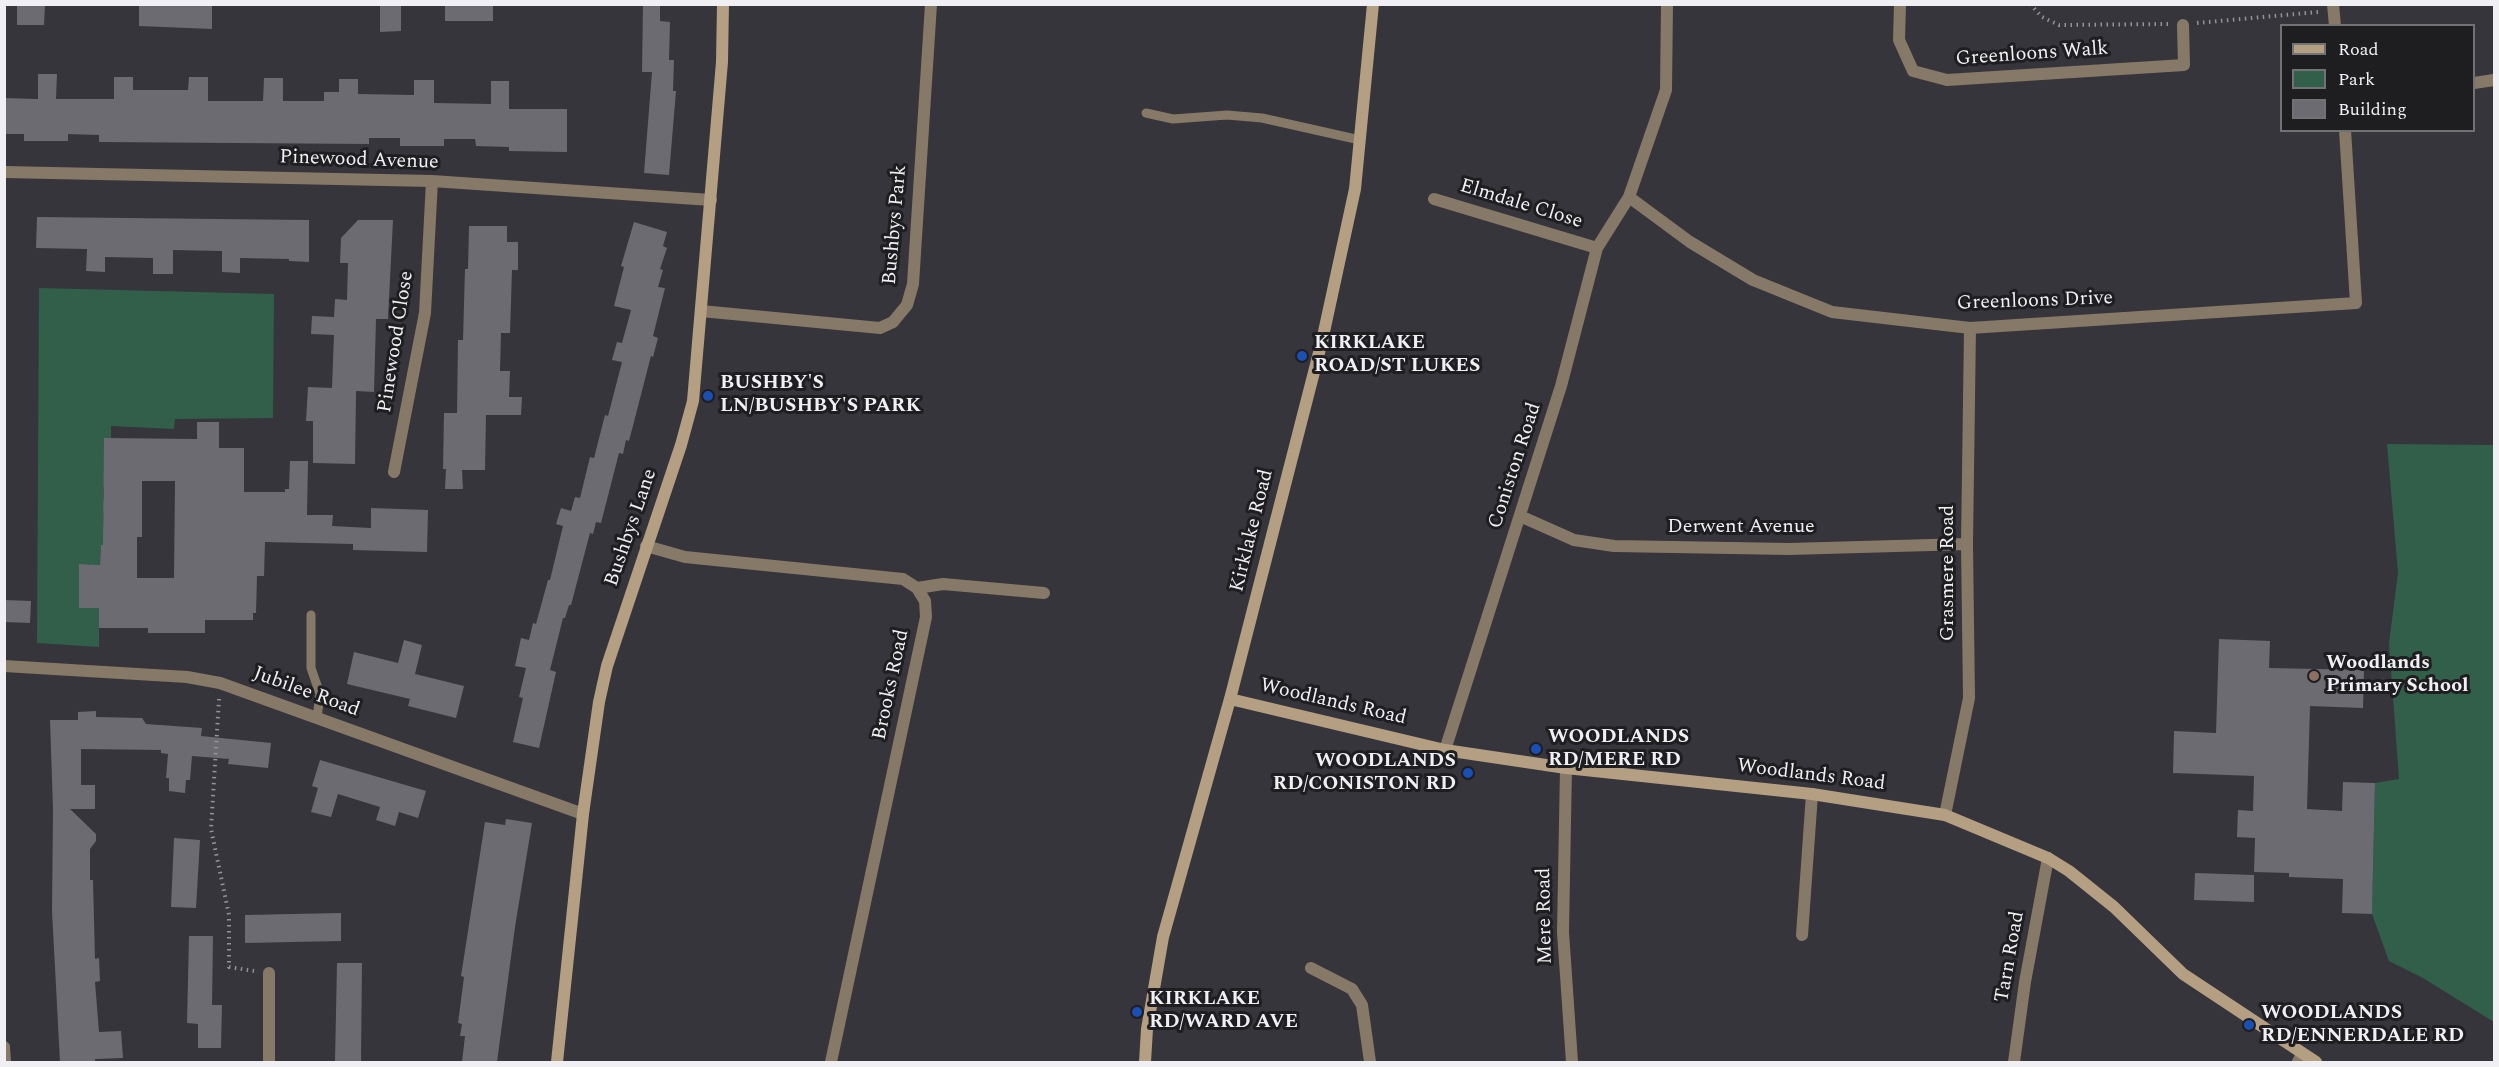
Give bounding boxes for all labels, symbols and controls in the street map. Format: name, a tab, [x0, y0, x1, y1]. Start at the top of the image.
legend	[2280, 24, 2475, 132]
text: Road	[2338, 36, 2379, 63]
street label: Greenloons Walk	[1955, 38, 2109, 72]
text: Park	[2338, 66, 2375, 93]
text: Building	[2338, 96, 2407, 123]
street label: Pinewood Avenue	[279, 146, 439, 176]
street label: Bushbys Park	[879, 164, 913, 286]
street label: Elmdale Close	[1457, 175, 1585, 235]
street label: Pinewood Close	[374, 270, 420, 414]
street label: Greenloons Drive	[1957, 287, 2113, 317]
place label: KIRKLAKE ROAD/ST LUKES	[1314, 332, 1480, 379]
marker: KIRKLAKE ROAD/ST LUKES	[1295, 349, 1309, 363]
place label: BUSHBY'S LN/BUSHBY'S PARK	[720, 372, 921, 419]
marker: BUSHBY'S LN/BUSHBY'S PARK	[701, 389, 715, 403]
street label: Coniston Road	[1484, 400, 1548, 532]
street label: Bushbys Lane	[601, 466, 663, 590]
street label: Kirklake Road	[1226, 467, 1280, 595]
street label: Grasmere Road	[1937, 505, 1961, 641]
street label: Derwent Avenue	[1667, 516, 1815, 540]
street label: Brooks Road	[869, 628, 915, 742]
place label: Woodlands Primary School	[2326, 652, 2469, 699]
street label: Jubilee Road	[249, 663, 363, 723]
marker: Woodlands Primary School	[2307, 669, 2321, 683]
street label: Woodlands Road	[1258, 675, 1408, 731]
place label: WOODLANDS RD/MERE RD	[1548, 726, 1689, 773]
marker: WOODLANDS RD/MERE RD	[1529, 742, 1543, 756]
place label: WOODLANDS RD/CONISTON RD	[1273, 750, 1456, 797]
street label: Woodlands Road	[1735, 755, 1887, 797]
marker: WOODLANDS RD/CONISTON RD	[1461, 766, 1475, 780]
street label: Mere Road	[1533, 868, 1559, 964]
street label: Tarn Road	[1991, 910, 2031, 1004]
place label: KIRKLAKE RD/WARD AVE	[1149, 988, 1298, 1035]
place label: WOODLANDS RD/ENNERDALE RD	[2261, 1002, 2464, 1049]
marker: KIRKLAKE RD/WARD AVE	[1130, 1005, 1144, 1019]
marker: WOODLANDS RD/ENNERDALE RD	[2242, 1018, 2256, 1032]

